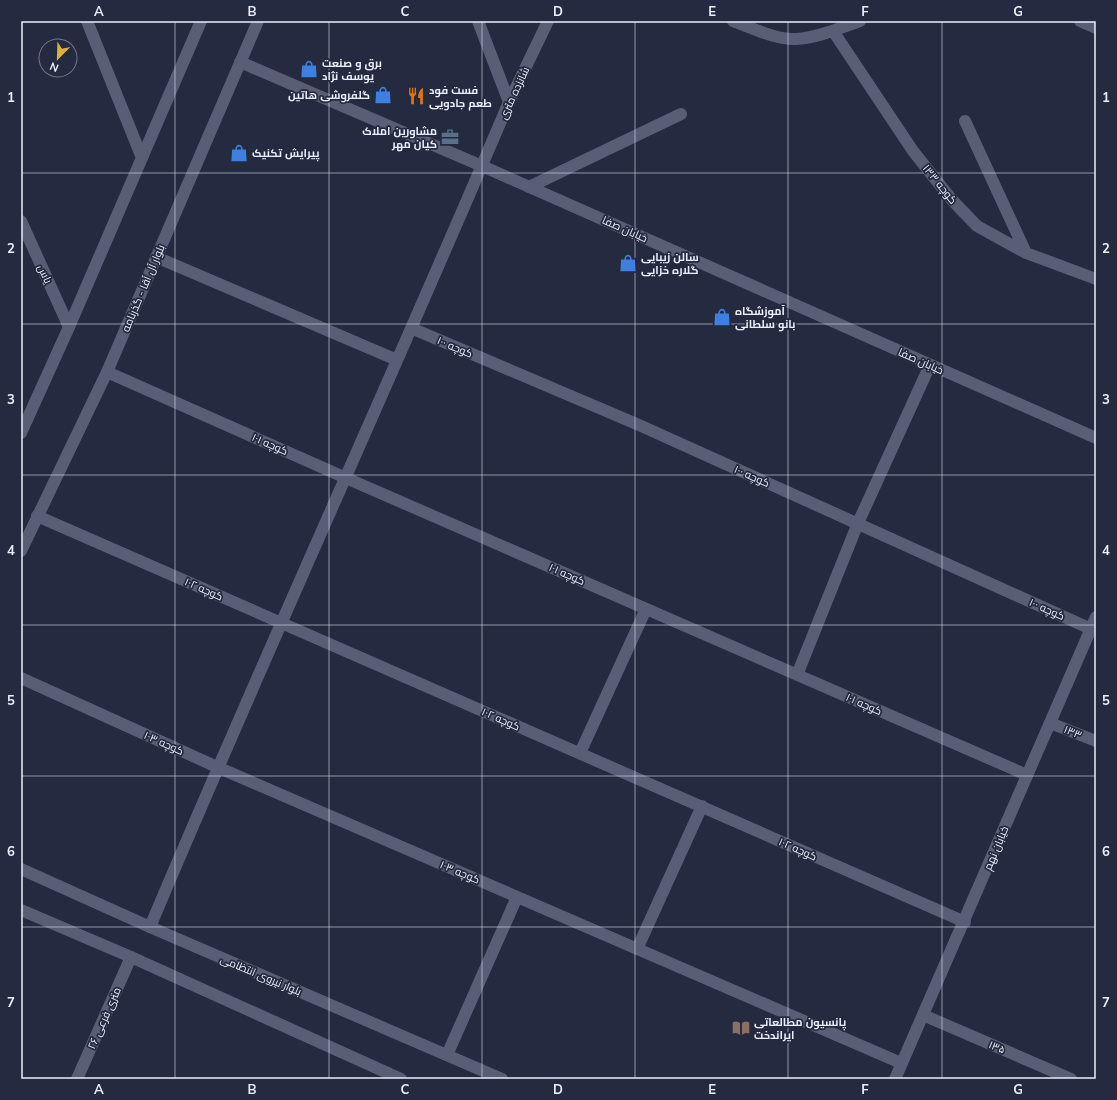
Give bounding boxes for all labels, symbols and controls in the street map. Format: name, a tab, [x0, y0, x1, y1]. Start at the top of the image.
text: A	[94, 3, 104, 19]
text: B	[248, 3, 257, 19]
text: C	[401, 3, 410, 19]
text: D	[553, 3, 563, 19]
text: E	[708, 3, 716, 19]
text: F	[861, 3, 869, 19]
text: G	[1013, 3, 1023, 19]
north arrow	[38, 38, 78, 78]
place label: برق و صنعت یوسف نژاد	[322, 56, 382, 84]
text: N	[48, 59, 61, 75]
shop icon: برق و صنعت یوسف نژاد	[299, 59, 319, 79]
street label: شانزده متری	[496, 64, 532, 122]
place label: فست فود طعم جادویی	[429, 83, 492, 111]
shop icon: گلفروشی هاتین	[373, 85, 393, 105]
restaurant icon: فست فود طعم جادویی	[406, 86, 426, 106]
place label: گلفروشی هاتین	[288, 88, 370, 103]
text: 1	[7, 89, 15, 105]
text: 1	[1102, 89, 1110, 105]
place label: مشاورین املاک کیان مهر	[362, 124, 437, 152]
office icon: مشاورین املاک کیان مهر	[440, 127, 460, 147]
shop icon: پیرایش تکنیک	[229, 143, 249, 163]
place label: پیرایش تکنیک	[252, 146, 320, 162]
street label: کوچه ۱۳۳	[920, 161, 960, 207]
street label: خیابان صفا	[600, 213, 650, 245]
text: 2	[7, 240, 15, 256]
text: 2	[1102, 240, 1110, 256]
street label: بلوار آل آقا - گذرنامه	[118, 242, 168, 334]
place label: سالن زیبایی گلاره خزایی	[641, 250, 699, 277]
shop icon: سالن زیبایی گلاره خزایی	[618, 253, 638, 273]
street label: یاس	[35, 262, 55, 286]
place label: آموزشگاه بانو سلطانی	[735, 304, 796, 332]
shop icon: آموزشگاه بانو سلطانی	[712, 307, 732, 327]
street label: کوچه ۱۰۰	[435, 333, 475, 361]
street label: خیابان صفا	[896, 345, 946, 377]
text: 3	[7, 391, 15, 407]
text: 3	[1102, 391, 1110, 407]
street label: کوچه ۱۰۱	[250, 430, 290, 458]
street label: کوچه ۱۰۰	[732, 462, 772, 490]
text: 4	[7, 542, 15, 558]
text: 4	[1102, 542, 1110, 558]
street label: کوچه ۱۰۱	[547, 560, 587, 588]
street label: کوچه ۱۰۲	[183, 574, 225, 604]
street label: کوچه ۱۰۰	[1027, 595, 1067, 623]
street label: کوچه ۱۰۱	[844, 690, 884, 718]
text: 5	[7, 692, 15, 708]
text: 5	[1102, 692, 1110, 708]
street label: کوچه ۱۰۲	[480, 704, 522, 734]
street label: ۱۳۳	[1062, 722, 1084, 742]
street label: کوچه ۱۰۳	[142, 728, 186, 758]
street label: خیابان نهم	[980, 824, 1012, 872]
street label: کوچه ۱۰۲	[777, 834, 819, 864]
text: 6	[7, 843, 15, 859]
text: 6	[1102, 843, 1110, 859]
street label: کوچه ۱۰۳	[438, 857, 482, 887]
street label: بلوار نیروی انتظامی	[218, 952, 304, 998]
street label: ۲۶ متری فرعی	[84, 985, 124, 1051]
text: 7	[7, 994, 15, 1010]
text: 7	[1102, 994, 1110, 1010]
place label: پانسیون مطالعاتی ایراندخت	[754, 1015, 846, 1042]
library icon: پانسیون مطالعاتی ایراندخت	[731, 1018, 751, 1038]
street label: ۱۳۵	[987, 1037, 1007, 1057]
text: A	[94, 1081, 104, 1097]
text: B	[248, 1081, 257, 1097]
text: C	[401, 1081, 410, 1097]
text: D	[553, 1081, 563, 1097]
text: E	[708, 1081, 716, 1097]
text: F	[861, 1081, 869, 1097]
text: G	[1013, 1081, 1023, 1097]

